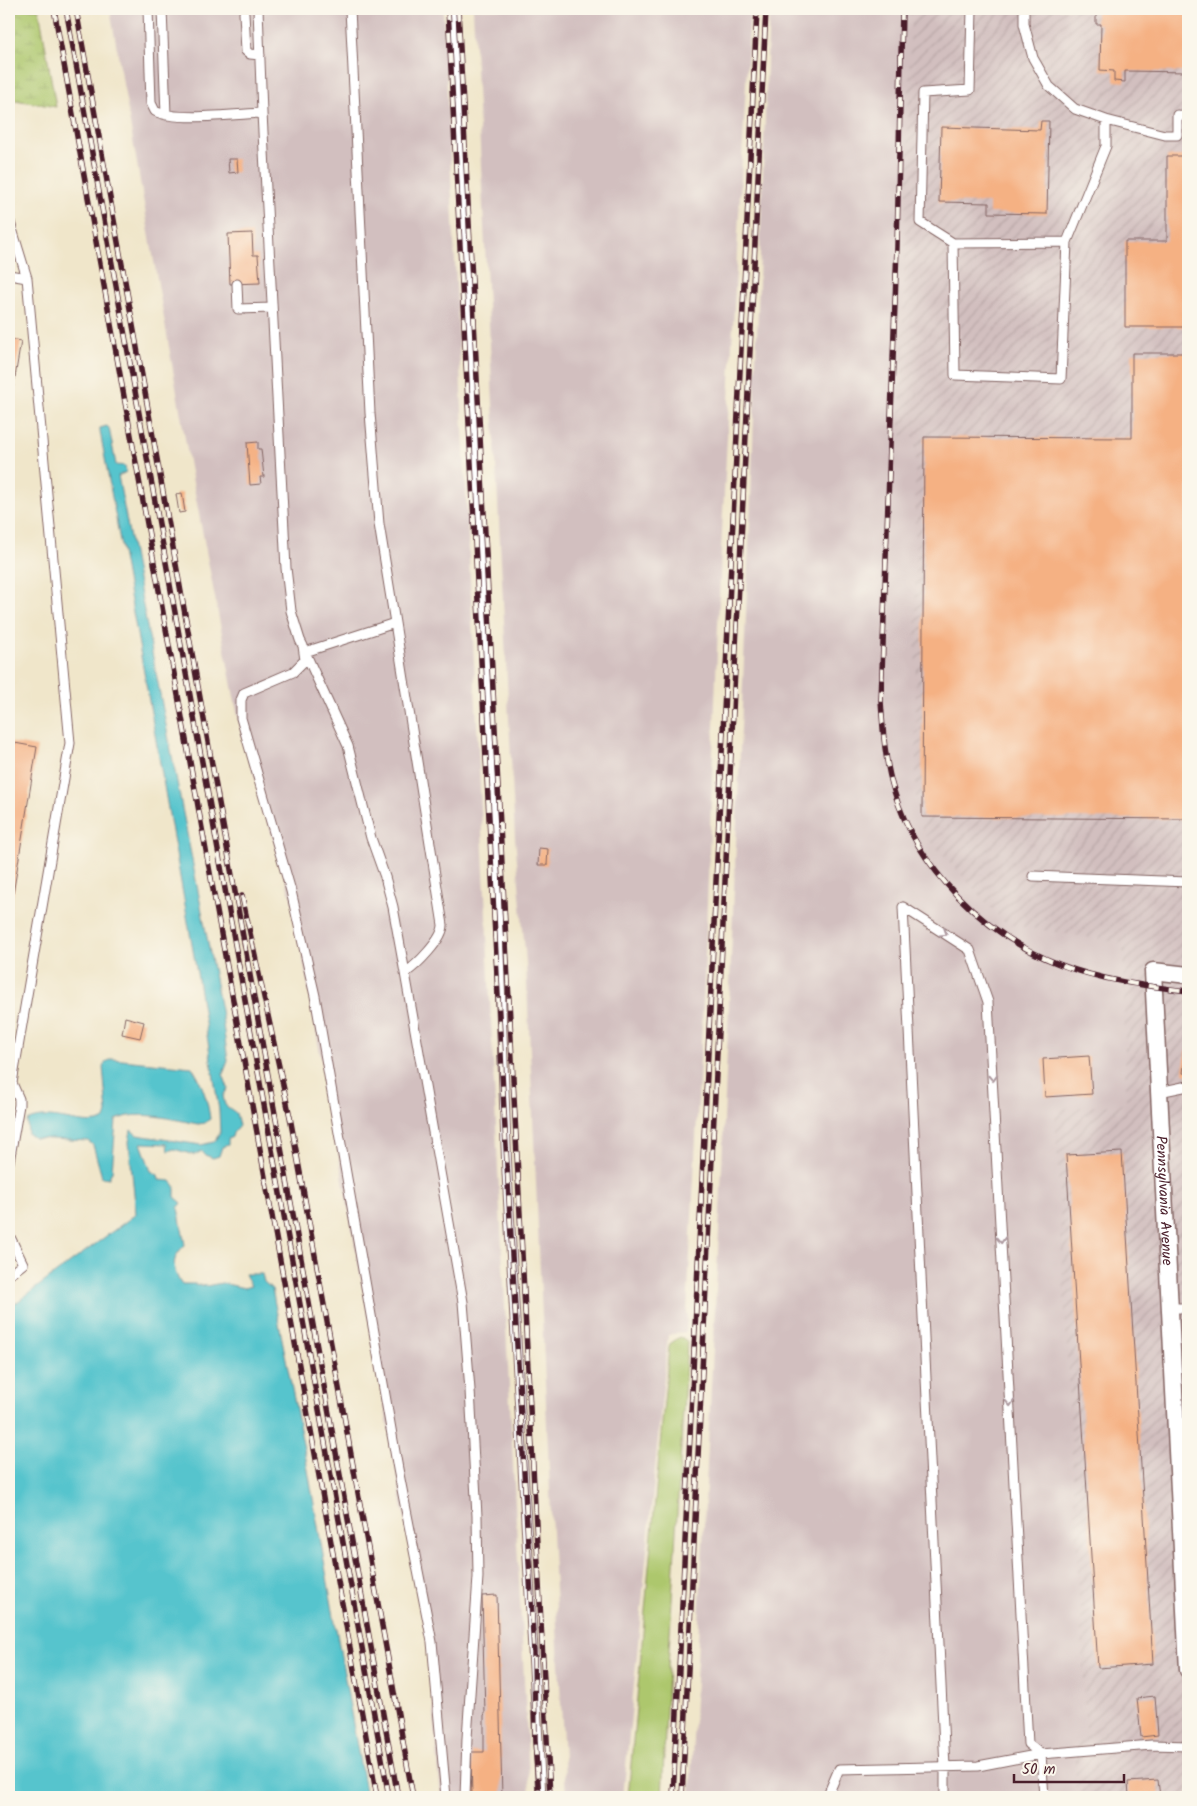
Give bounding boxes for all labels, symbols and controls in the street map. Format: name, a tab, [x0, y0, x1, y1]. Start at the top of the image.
one-way arrow	[939, 927, 948, 937]
one-way arrow	[987, 1074, 998, 1082]
street label: Pennsylvania Avenue	[1148, 1135, 1179, 1266]
one-way arrow	[996, 1237, 1007, 1245]
one-way arrow	[1004, 1399, 1015, 1407]
scale bar	[1014, 1751, 1124, 1783]
text: 50 m	[1022, 1758, 1056, 1782]

